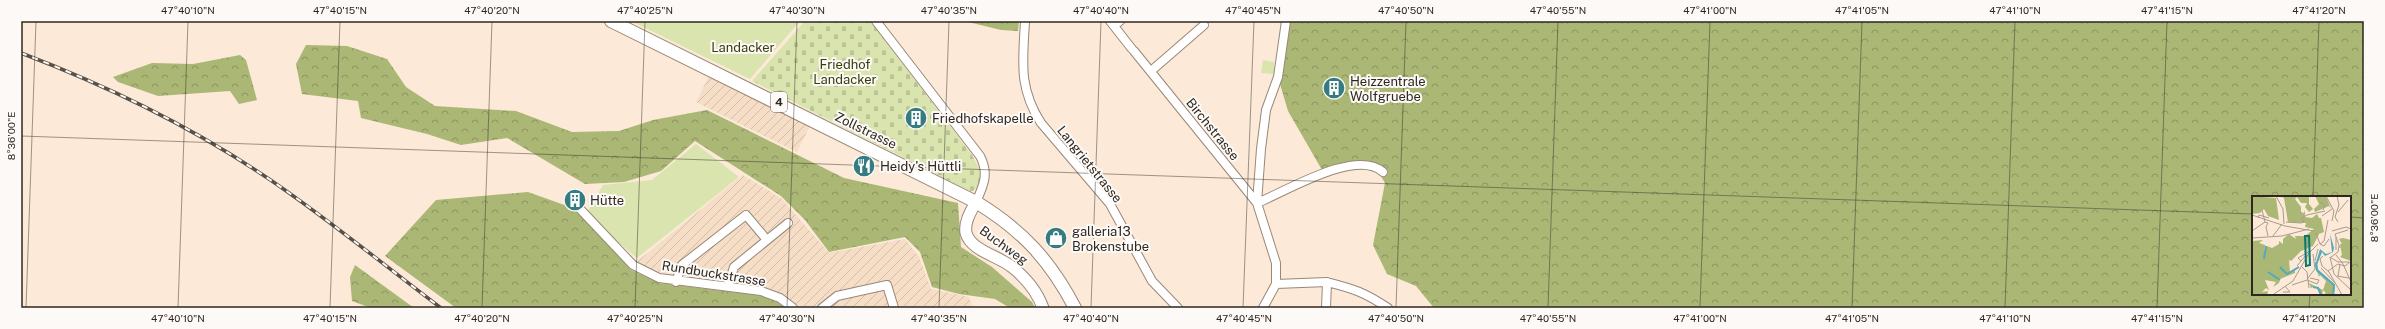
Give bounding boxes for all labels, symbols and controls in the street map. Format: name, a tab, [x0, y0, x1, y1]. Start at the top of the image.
text: 47°40'10"N	[161, 4, 215, 16]
text: 47°40'15"N	[313, 4, 367, 16]
text: 47°40'20"N	[464, 4, 520, 16]
text: 47°40'25"N	[617, 4, 673, 16]
text: 47°40'30"N	[769, 4, 825, 16]
text: 47°40'35"N	[921, 4, 977, 16]
text: 47°40'40"N	[1073, 4, 1129, 16]
text: 47°40'45"N	[1225, 4, 1281, 16]
text: 47°40'50"N	[1378, 4, 1434, 16]
text: 47°40'55"N	[1530, 4, 1586, 16]
text: 47°41'00"N	[1683, 4, 1737, 16]
text: 47°41'05"N	[1835, 4, 1889, 16]
text: 47°41'10"N	[1989, 4, 2041, 16]
text: 47°41'15"N	[2141, 4, 2193, 16]
text: 47°41'20"N	[2292, 4, 2346, 16]
park label: Landacker	[711, 40, 775, 55]
park label: Friedhof Landacker	[813, 57, 877, 87]
place label: Heizzentrale Wolfgruebe	[1350, 74, 1426, 104]
building icon: Heizzentrale Wolfgruebe	[1321, 75, 1347, 101]
road number: 4	[771, 92, 787, 112]
street label: Birchstrasse	[1183, 95, 1242, 163]
building icon: Friedhofskapelle	[903, 105, 929, 131]
street label: Zollstrasse	[832, 109, 899, 152]
place label: Friedhofskapelle	[932, 111, 1034, 126]
text: 8°36'00"E	[5, 112, 17, 160]
street label: Langrietstrasse	[1054, 123, 1125, 206]
restaurant icon: Heidy's Hüttli	[851, 153, 877, 179]
place label: Heidy's Hüttli	[880, 159, 961, 174]
building icon: Hütte	[562, 187, 588, 213]
place label: Hütte	[590, 193, 624, 208]
text: 8°36'00"E	[2368, 194, 2380, 242]
inset map	[2252, 196, 2351, 295]
street label: Buchweg	[977, 223, 1031, 268]
place label: galleria13 Brokenstube	[1072, 224, 1149, 254]
shop icon: galleria13 Brokenstube	[1043, 225, 1069, 251]
street label: Rundbuckstrasse	[661, 258, 767, 289]
text: 47°40'10"N	[151, 312, 205, 324]
text: 47°40'15"N	[303, 312, 357, 324]
text: 47°40'20"N	[454, 312, 510, 324]
text: 47°40'25"N	[607, 312, 663, 324]
text: 47°40'30"N	[759, 312, 815, 324]
text: 47°40'35"N	[911, 312, 967, 324]
text: 47°40'40"N	[1063, 312, 1119, 324]
text: 47°40'45"N	[1216, 312, 1272, 324]
text: 47°40'50"N	[1368, 312, 1424, 324]
text: 47°40'55"N	[1520, 312, 1576, 324]
text: 47°41'00"N	[1673, 312, 1727, 324]
text: 47°41'05"N	[1825, 312, 1879, 324]
text: 47°41'10"N	[1979, 312, 2031, 324]
text: 47°41'15"N	[2131, 312, 2183, 324]
text: 47°41'20"N	[2282, 312, 2336, 324]

